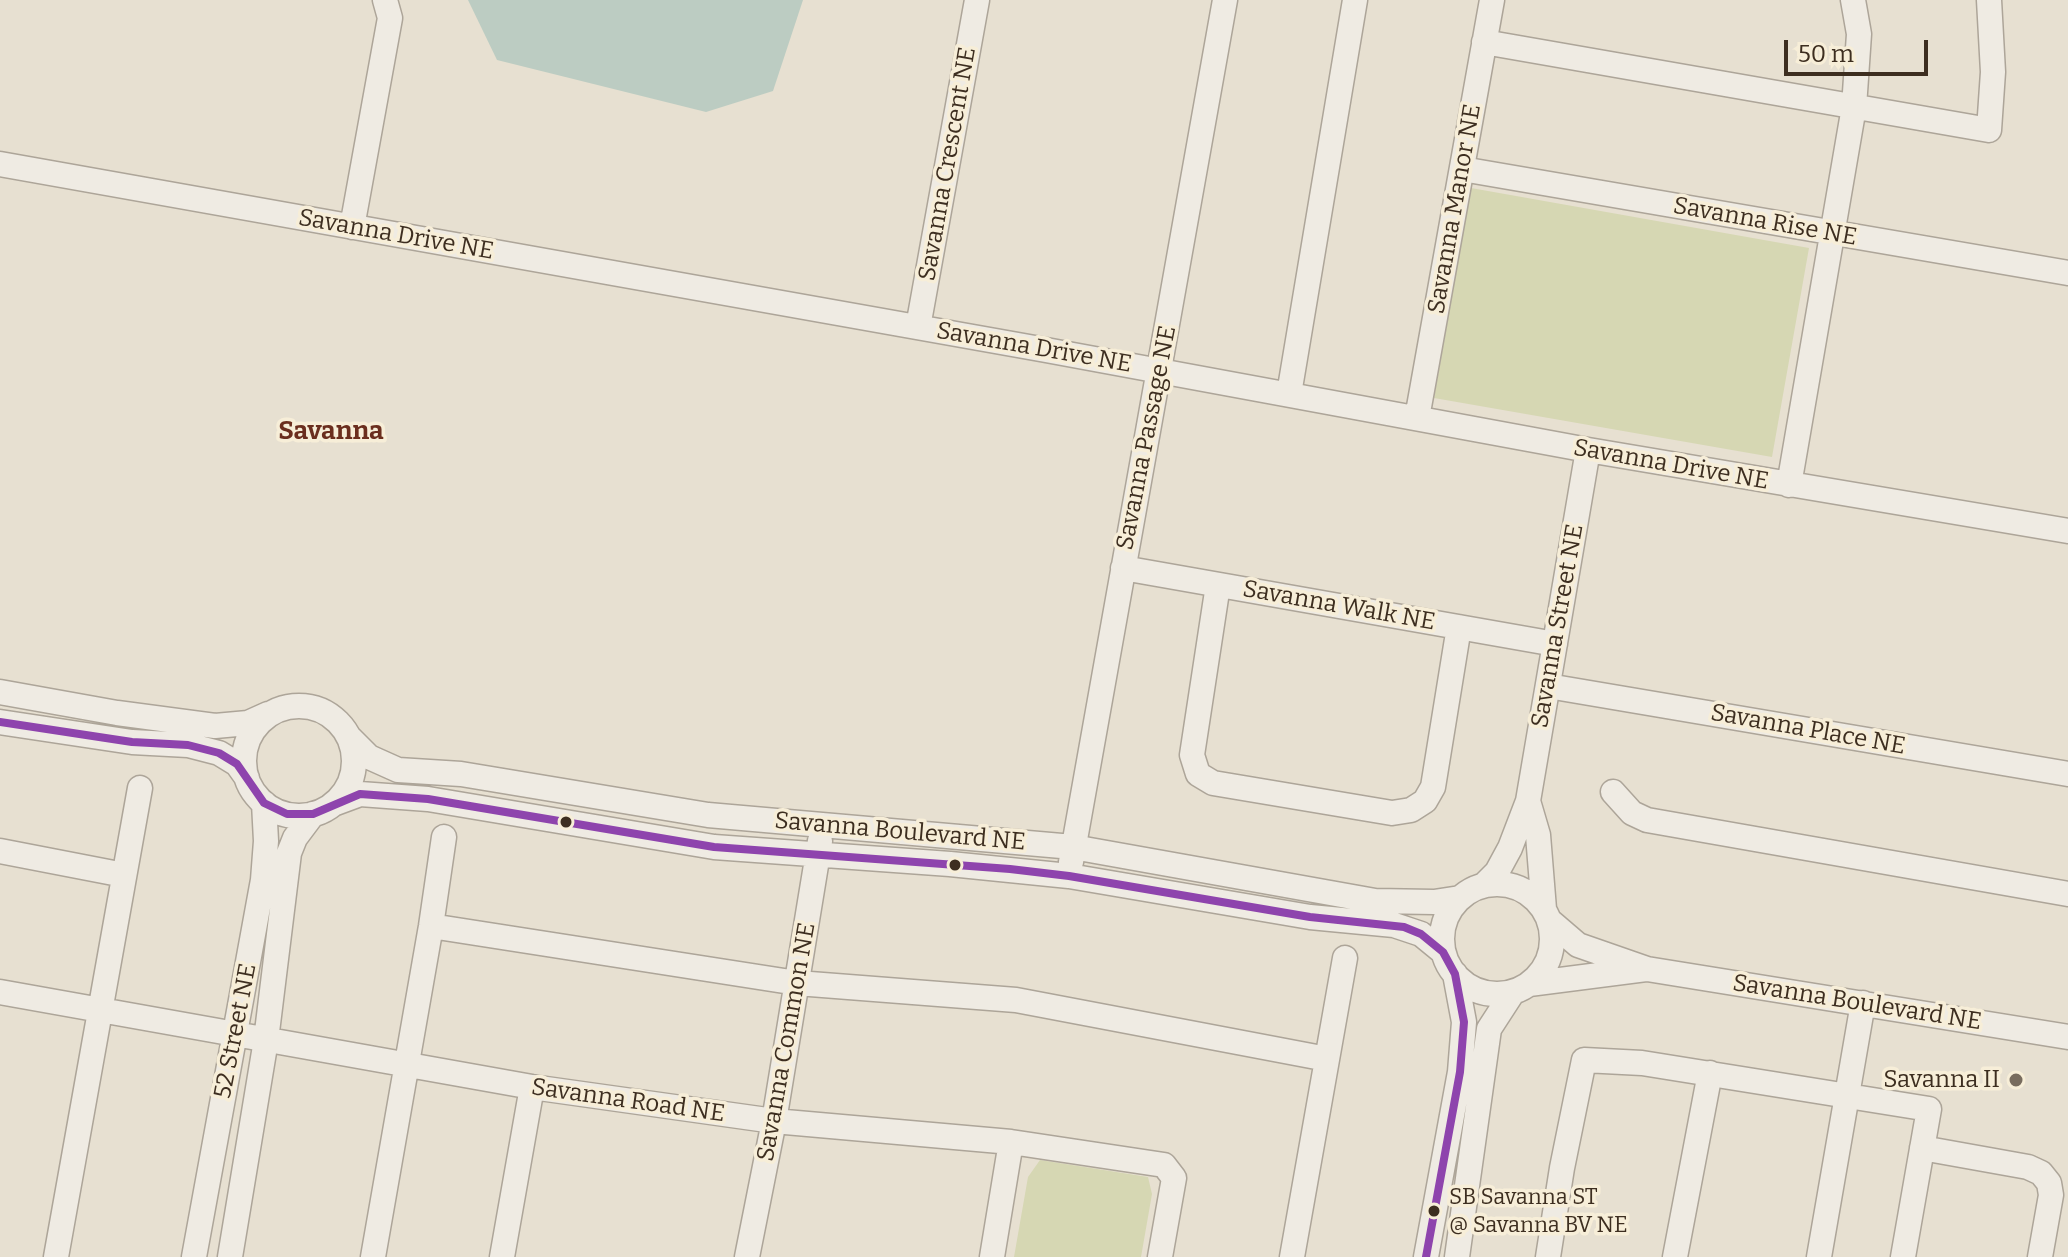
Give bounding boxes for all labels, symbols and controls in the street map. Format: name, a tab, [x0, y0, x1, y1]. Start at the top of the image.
scale bar	[1788, 24, 1932, 74]
text: 50 m	[1798, 40, 1854, 68]
street label: Savanna Crescent NE	[913, 45, 983, 283]
street label: Savanna Manor NE	[1422, 102, 1488, 316]
street label: Savanna Rise NE	[1671, 192, 1859, 252]
street label: Savanna Drive NE	[296, 204, 496, 266]
street label: Savanna Drive NE	[934, 317, 1134, 379]
street label: Savanna Passage NE	[1111, 323, 1183, 553]
district label: Savanna	[278, 416, 384, 448]
street label: Savanna Drive NE	[1571, 434, 1771, 496]
street label: Savanna Street NE	[1526, 522, 1590, 730]
street label: Savanna Walk NE	[1241, 575, 1437, 637]
street label: Savanna Place NE	[1708, 699, 1908, 761]
street label: Savanna Boulevard NE	[773, 807, 1027, 857]
unlabelled marker	[558, 814, 574, 830]
unlabelled marker	[947, 857, 963, 873]
street label: Savanna Common NE	[752, 920, 822, 1164]
street label: 52 Street NE	[209, 961, 263, 1101]
street label: Savanna Boulevard NE	[1730, 969, 1984, 1037]
place label: Savanna II	[1883, 1066, 2000, 1094]
marker: Savanna II	[2007, 1071, 2025, 1089]
street label: Savanna Road NE	[529, 1073, 727, 1129]
place label: SB Savanna ST @ Savanna BV NE	[1449, 1185, 1628, 1236]
marker: SB Savanna ST @ Savanna BV NE	[1426, 1203, 1442, 1219]

